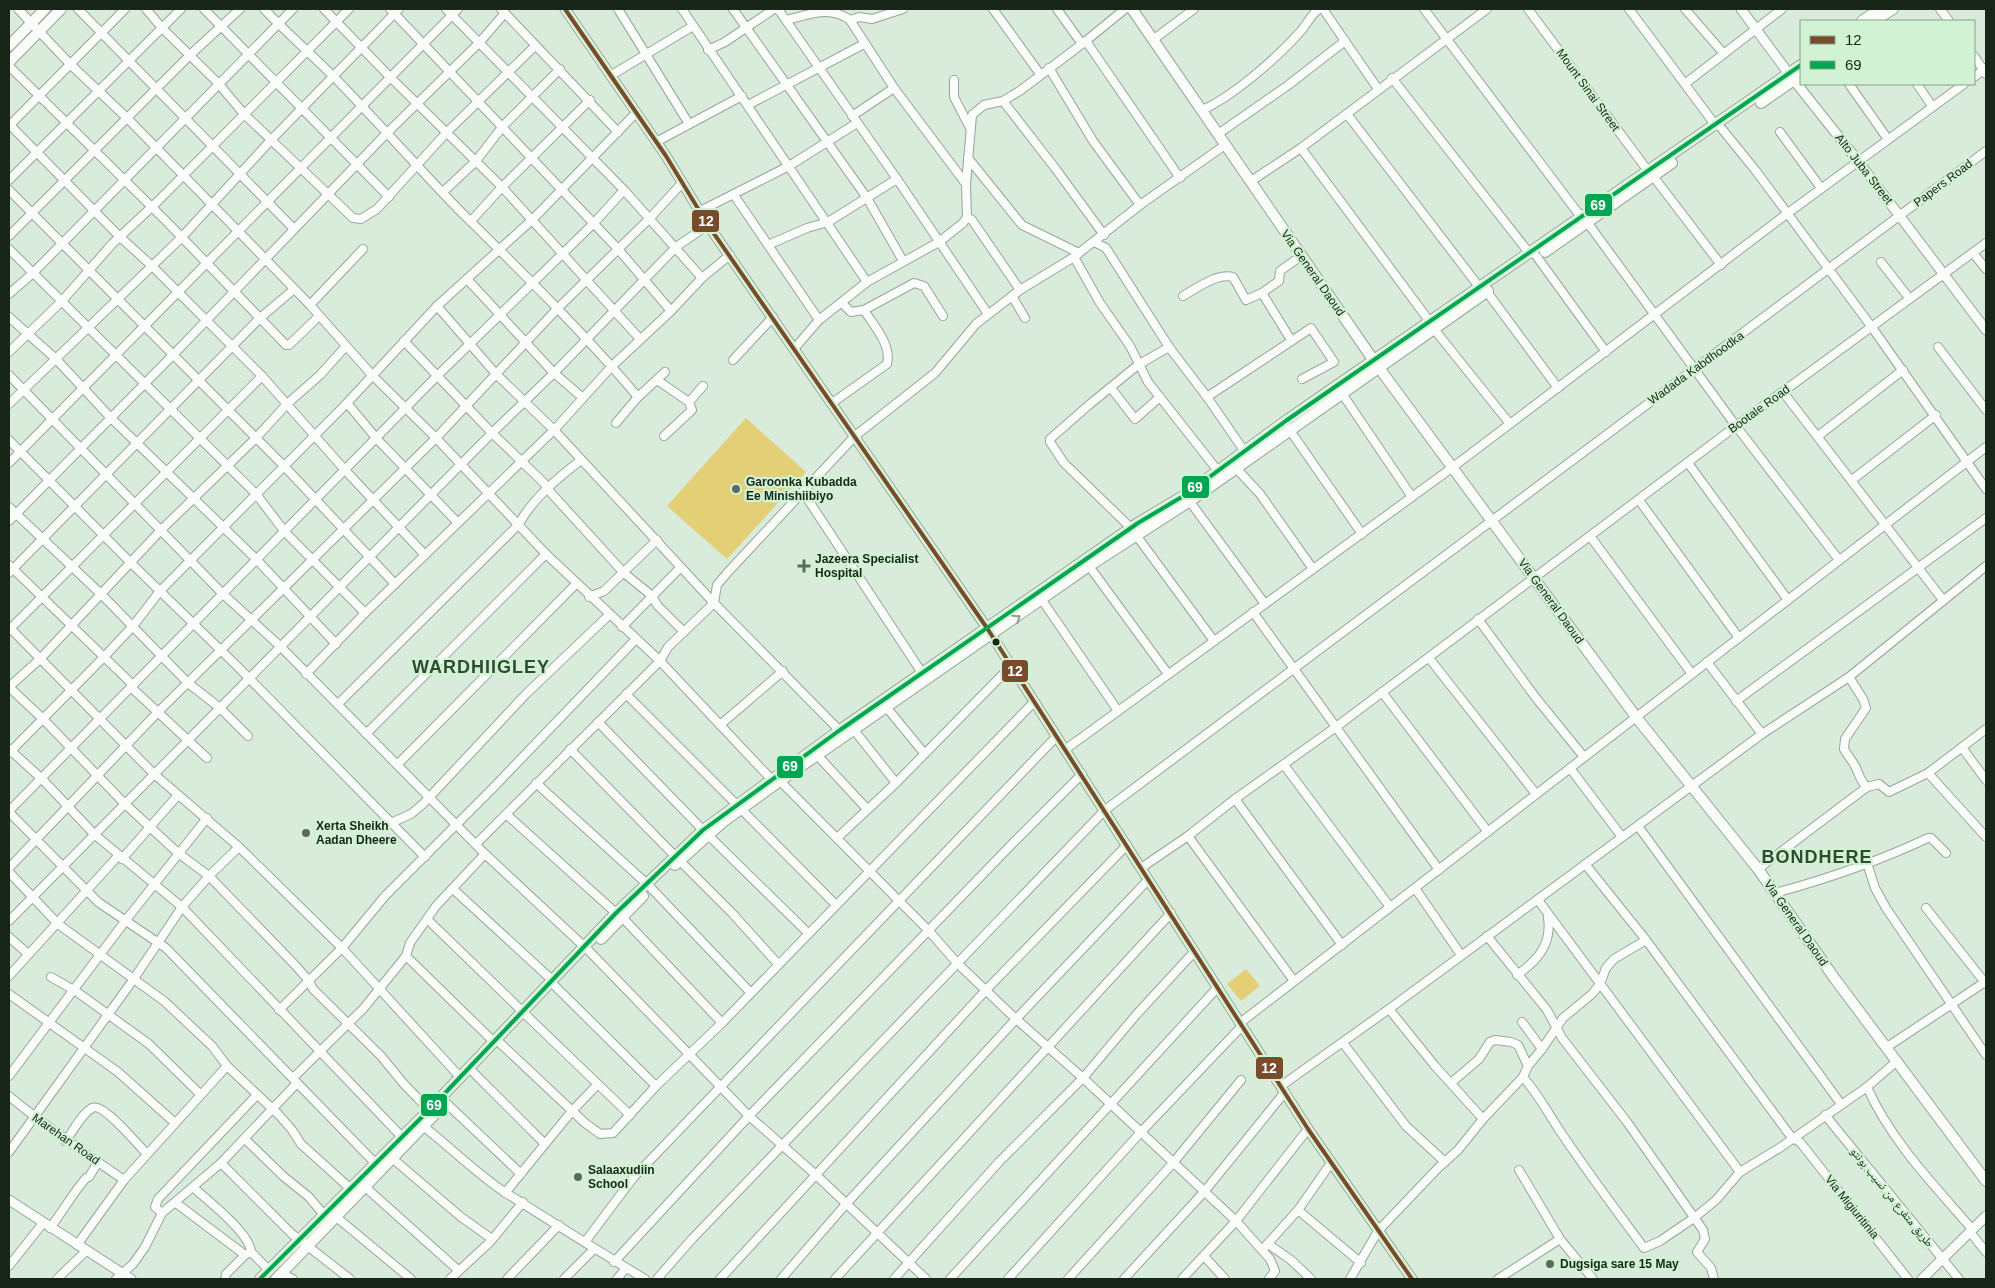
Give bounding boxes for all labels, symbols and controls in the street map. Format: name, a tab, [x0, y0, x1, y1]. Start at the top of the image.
legend	[1800, 20, 1975, 85]
text: 12	[1845, 31, 1862, 48]
street label: Mount Sinai Street	[1553, 46, 1623, 135]
text: 69	[1845, 56, 1862, 73]
street label: Alto Juba Street	[1832, 131, 1896, 207]
street label: Papers Road	[1911, 156, 1975, 210]
line badge: 69	[1584, 193, 1613, 217]
text: 69	[1590, 197, 1606, 213]
line badge: 12	[691, 209, 720, 233]
text: 12	[698, 213, 714, 229]
street label: Via General Daoud	[1278, 227, 1348, 319]
street label: Wadada Kabdhoodka	[1645, 328, 1747, 407]
street label: Bootale Road	[1725, 382, 1793, 436]
place label: Garoonka Kubadda Ee Minishiibiyo	[746, 475, 857, 503]
line badge: 69	[1181, 475, 1210, 499]
text: 69	[1187, 479, 1203, 495]
marker: Garoonka Kubadda Ee Minishiibiyo	[730, 483, 742, 495]
place label: Jazeera Specialist Hospital	[815, 552, 918, 580]
street label: Via General Daoud	[1515, 556, 1587, 646]
marker: Jazeera Specialist Hospital	[797, 559, 811, 573]
one-way arrow	[1011, 615, 1021, 624]
unlabelled marker	[991, 637, 1001, 647]
district label: WARDHIIGLEY	[412, 657, 550, 677]
line badge: 12	[1001, 659, 1029, 683]
text: 12	[1007, 663, 1023, 679]
line badge: 69	[776, 755, 804, 779]
text: 69	[782, 758, 798, 774]
place label: Xerta Sheikh Aadan Dheere	[316, 819, 397, 847]
marker: Xerta Sheikh Aadan Dheere	[300, 827, 312, 839]
district label: BONDHERE	[1761, 847, 1873, 867]
street label: Via General Daoud	[1761, 877, 1831, 969]
line badge: 12	[1255, 1056, 1284, 1080]
text: 12	[1261, 1060, 1277, 1076]
line badge: 69	[420, 1093, 448, 1117]
text: 69	[426, 1097, 442, 1113]
street label: Marehan Road	[29, 1110, 103, 1168]
street label: طريق متفرع من نسيب بونتو	[1847, 1144, 1937, 1250]
place label: Salaaxudiin School	[588, 1163, 655, 1191]
marker: Salaaxudiin School	[572, 1171, 584, 1183]
street label: Via Migiuritinia	[1822, 1172, 1882, 1242]
place label: Dugsiga sare 15 May	[1560, 1257, 1679, 1271]
marker: Dugsiga sare 15 May	[1544, 1258, 1556, 1270]

